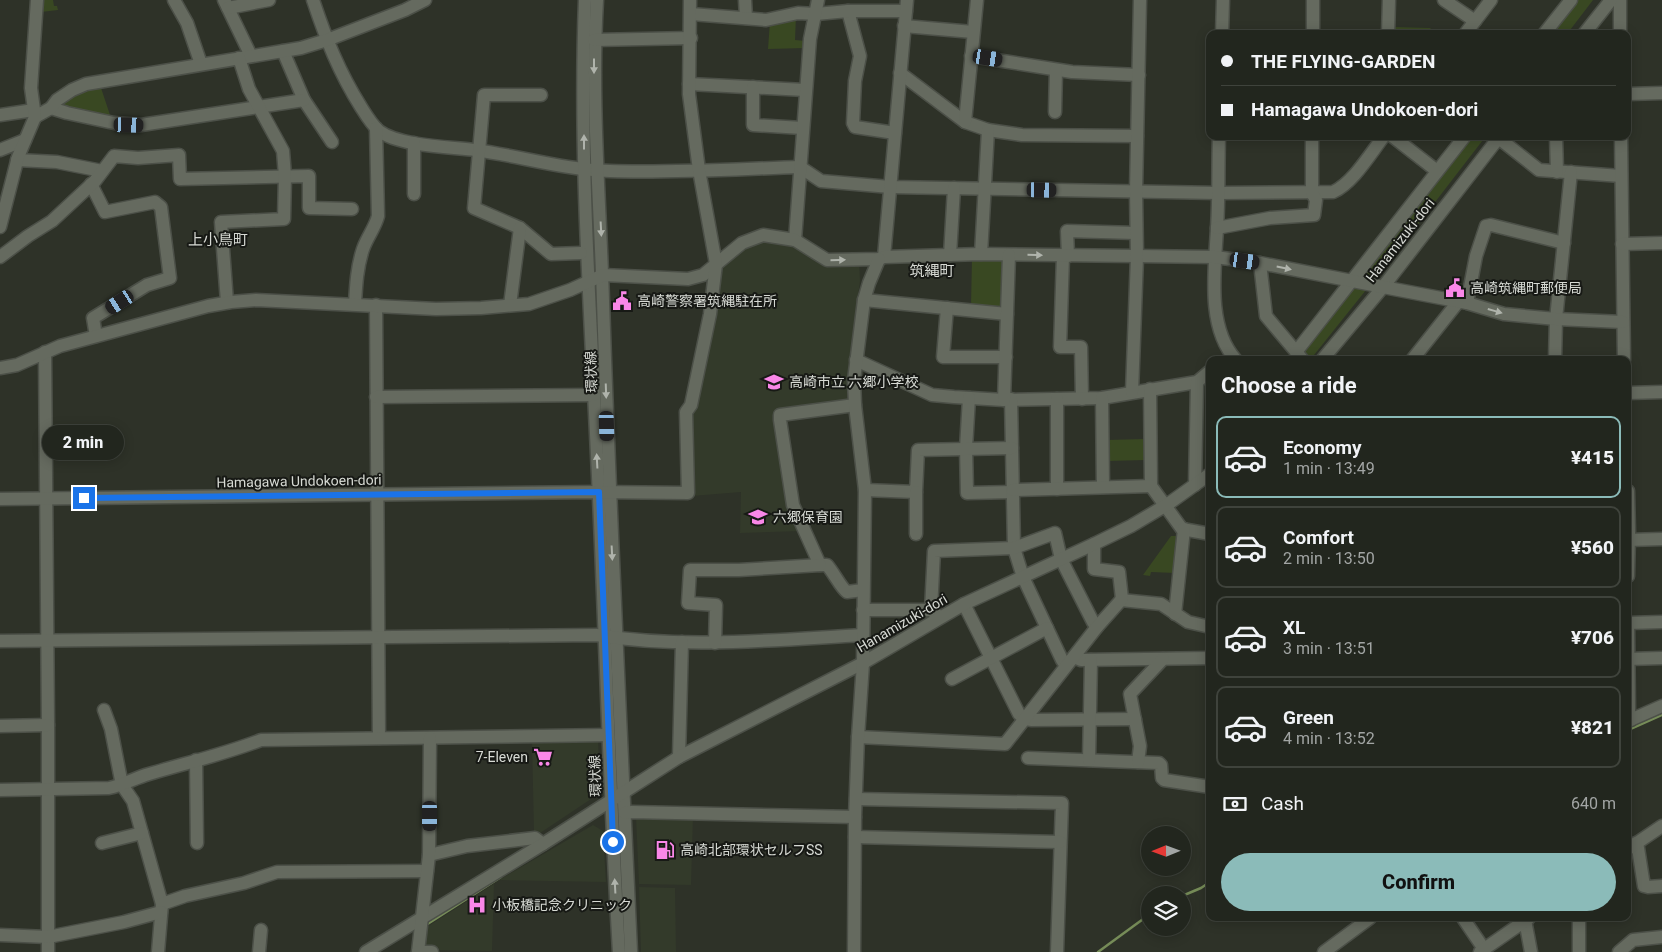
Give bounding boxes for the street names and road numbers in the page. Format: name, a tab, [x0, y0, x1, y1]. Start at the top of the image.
street label: Hanamizuki-dori	[1362, 195, 1438, 285]
street label: 環状線	[582, 351, 600, 393]
street label: Hamagawa Undokoen-dori	[216, 472, 382, 490]
street label: Hanamizuki-dori	[854, 591, 950, 655]
street label: 環状線	[586, 755, 604, 797]

